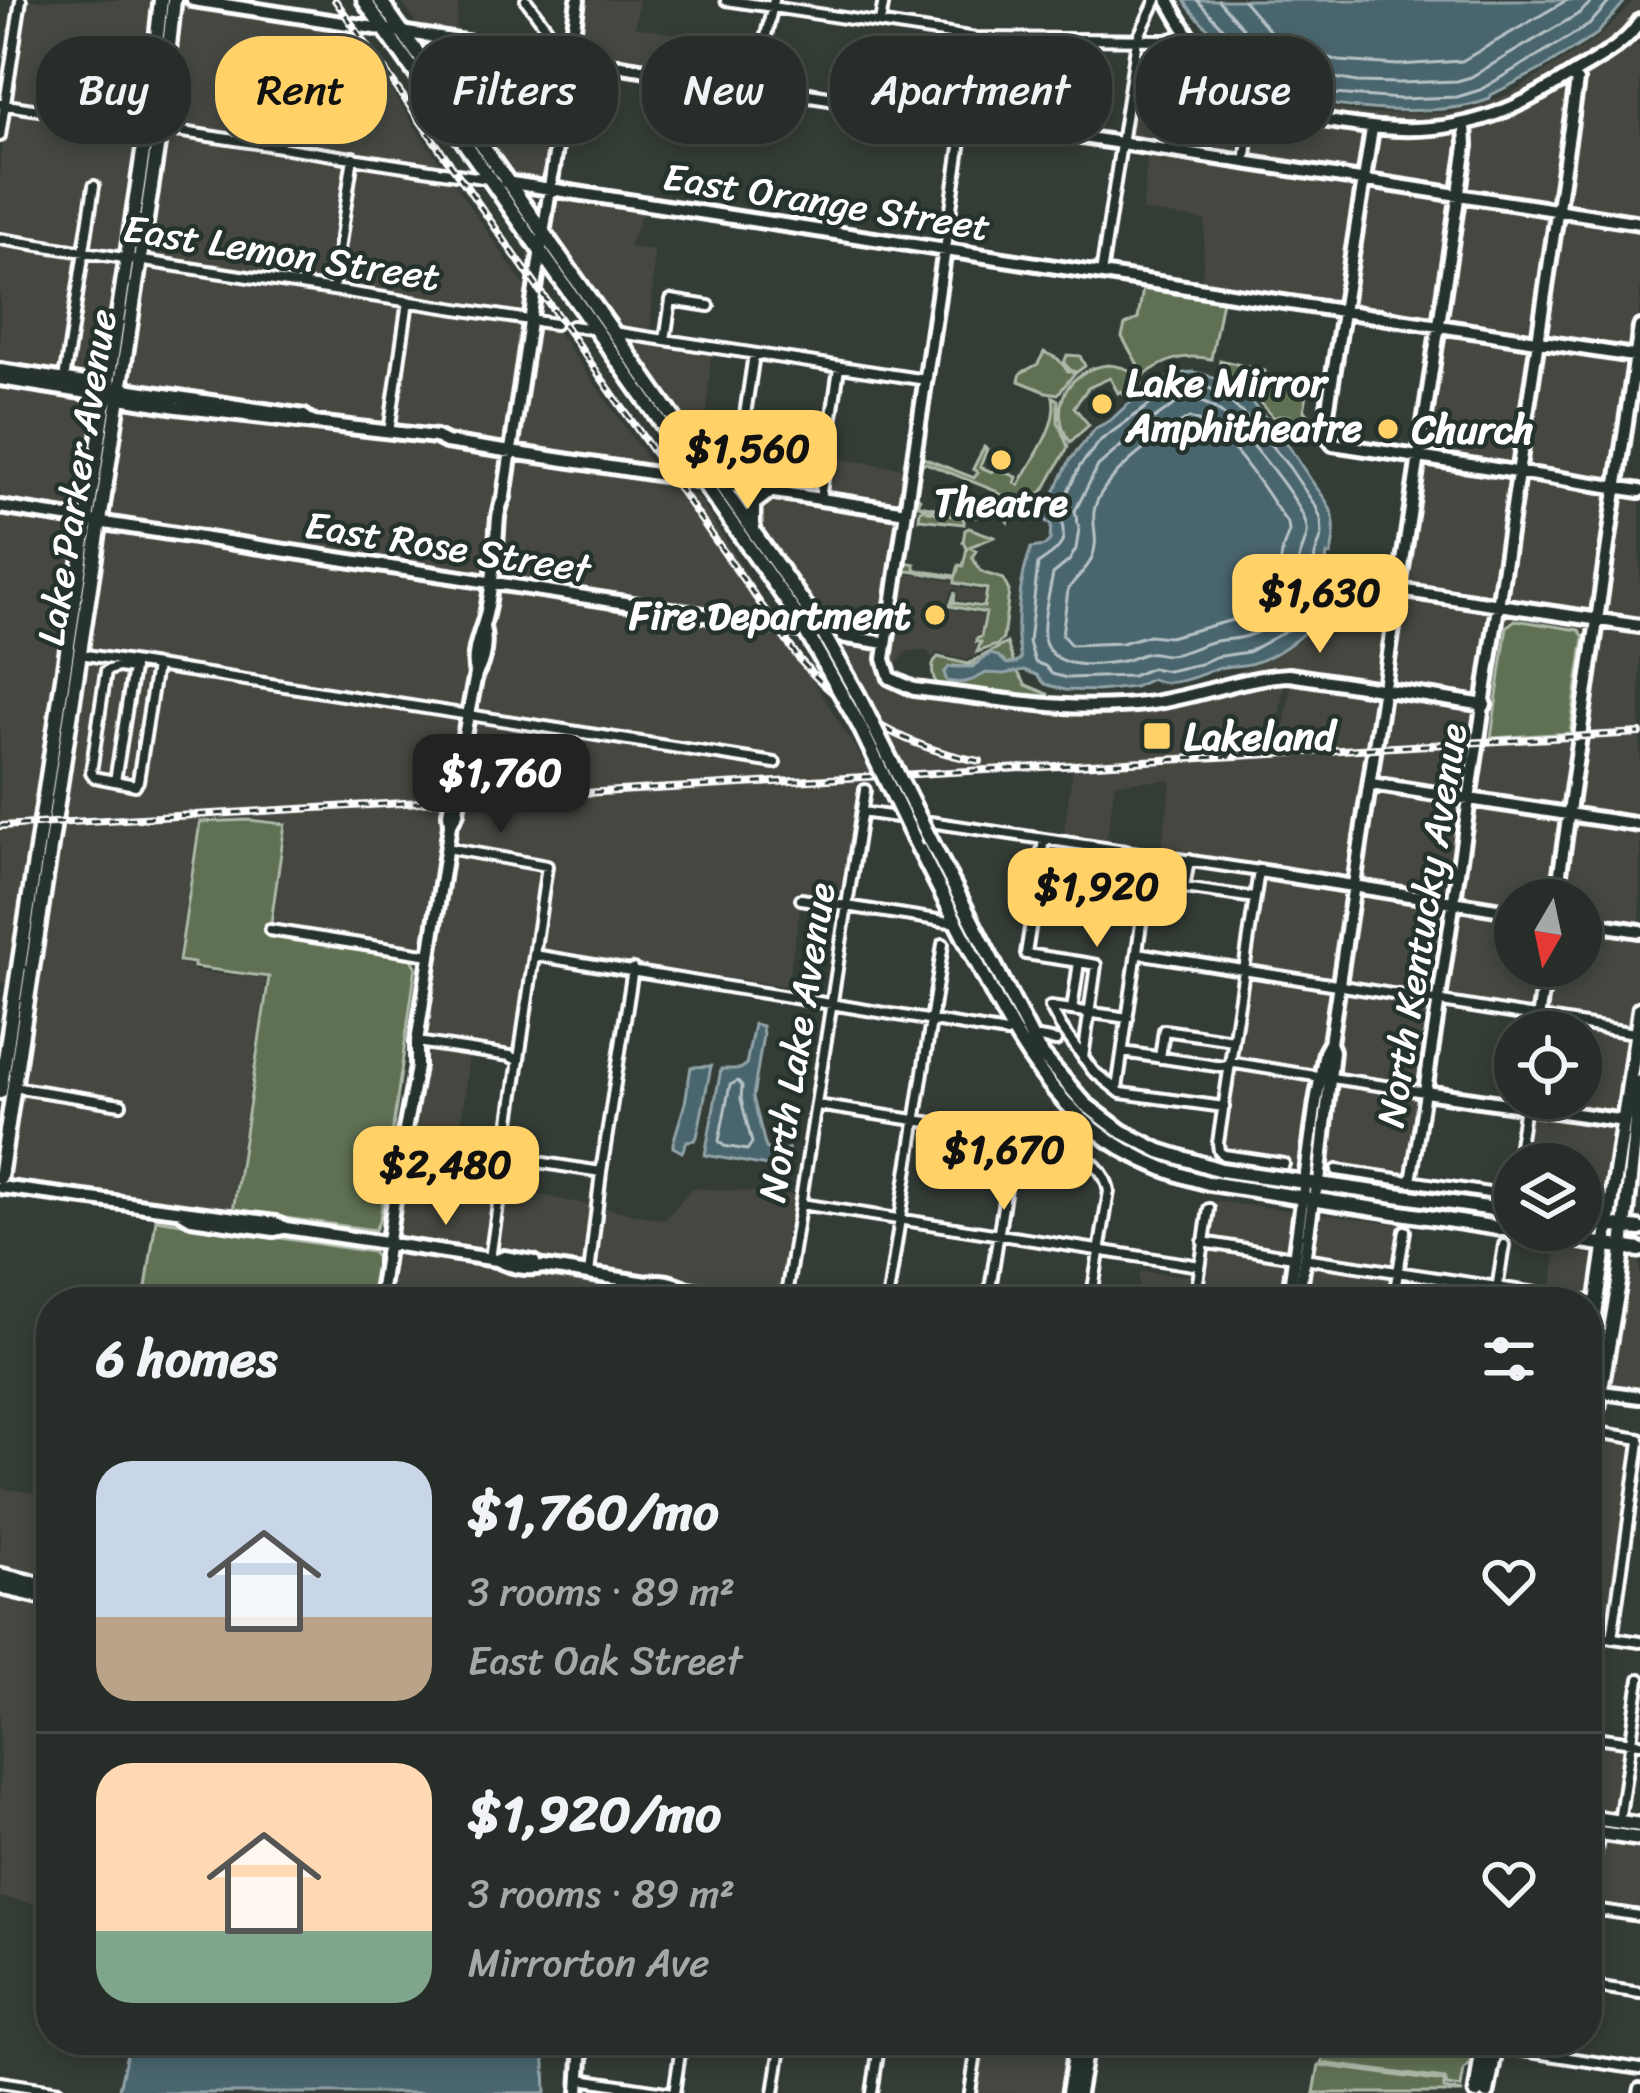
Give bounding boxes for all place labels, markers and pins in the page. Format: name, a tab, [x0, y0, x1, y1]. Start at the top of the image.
place label: Lake Mirror Amphitheatre	[1124, 348, 1362, 462]
marker: Lake Mirror Amphitheatre	[1089, 391, 1115, 417]
place label: Church	[1411, 395, 1534, 464]
pin: $1,560	[650, 410, 846, 512]
marker: Church	[1375, 416, 1401, 442]
marker: Theatre	[988, 447, 1014, 473]
place label: Theatre	[934, 468, 1068, 537]
pin: $1,630	[1222, 554, 1418, 656]
place label: Fire Department	[628, 581, 911, 650]
marker: Fire Department	[922, 602, 948, 628]
place label: Lakeland	[1184, 702, 1338, 771]
marker: Lakeland	[1141, 720, 1173, 752]
pin: $1,760	[403, 734, 599, 836]
pin: $1,920	[999, 848, 1195, 950]
pin: $1,670	[906, 1111, 1102, 1213]
pin: $2,480	[348, 1126, 544, 1228]

